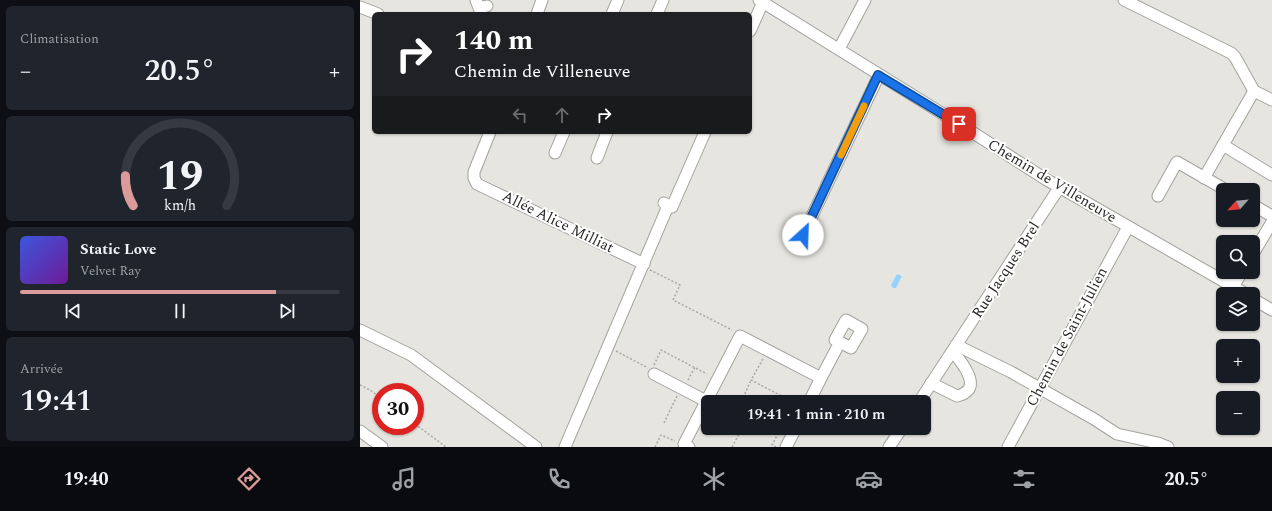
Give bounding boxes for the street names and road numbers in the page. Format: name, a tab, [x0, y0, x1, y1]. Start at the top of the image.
street label: Chemin de Villeneuve	[983, 133, 1121, 229]
street label: Allée Alice Milliat	[498, 185, 618, 259]
street label: Rue Jacques Brel	[966, 217, 1046, 323]
street label: Chemin de Saint-Julien	[1020, 263, 1114, 411]

